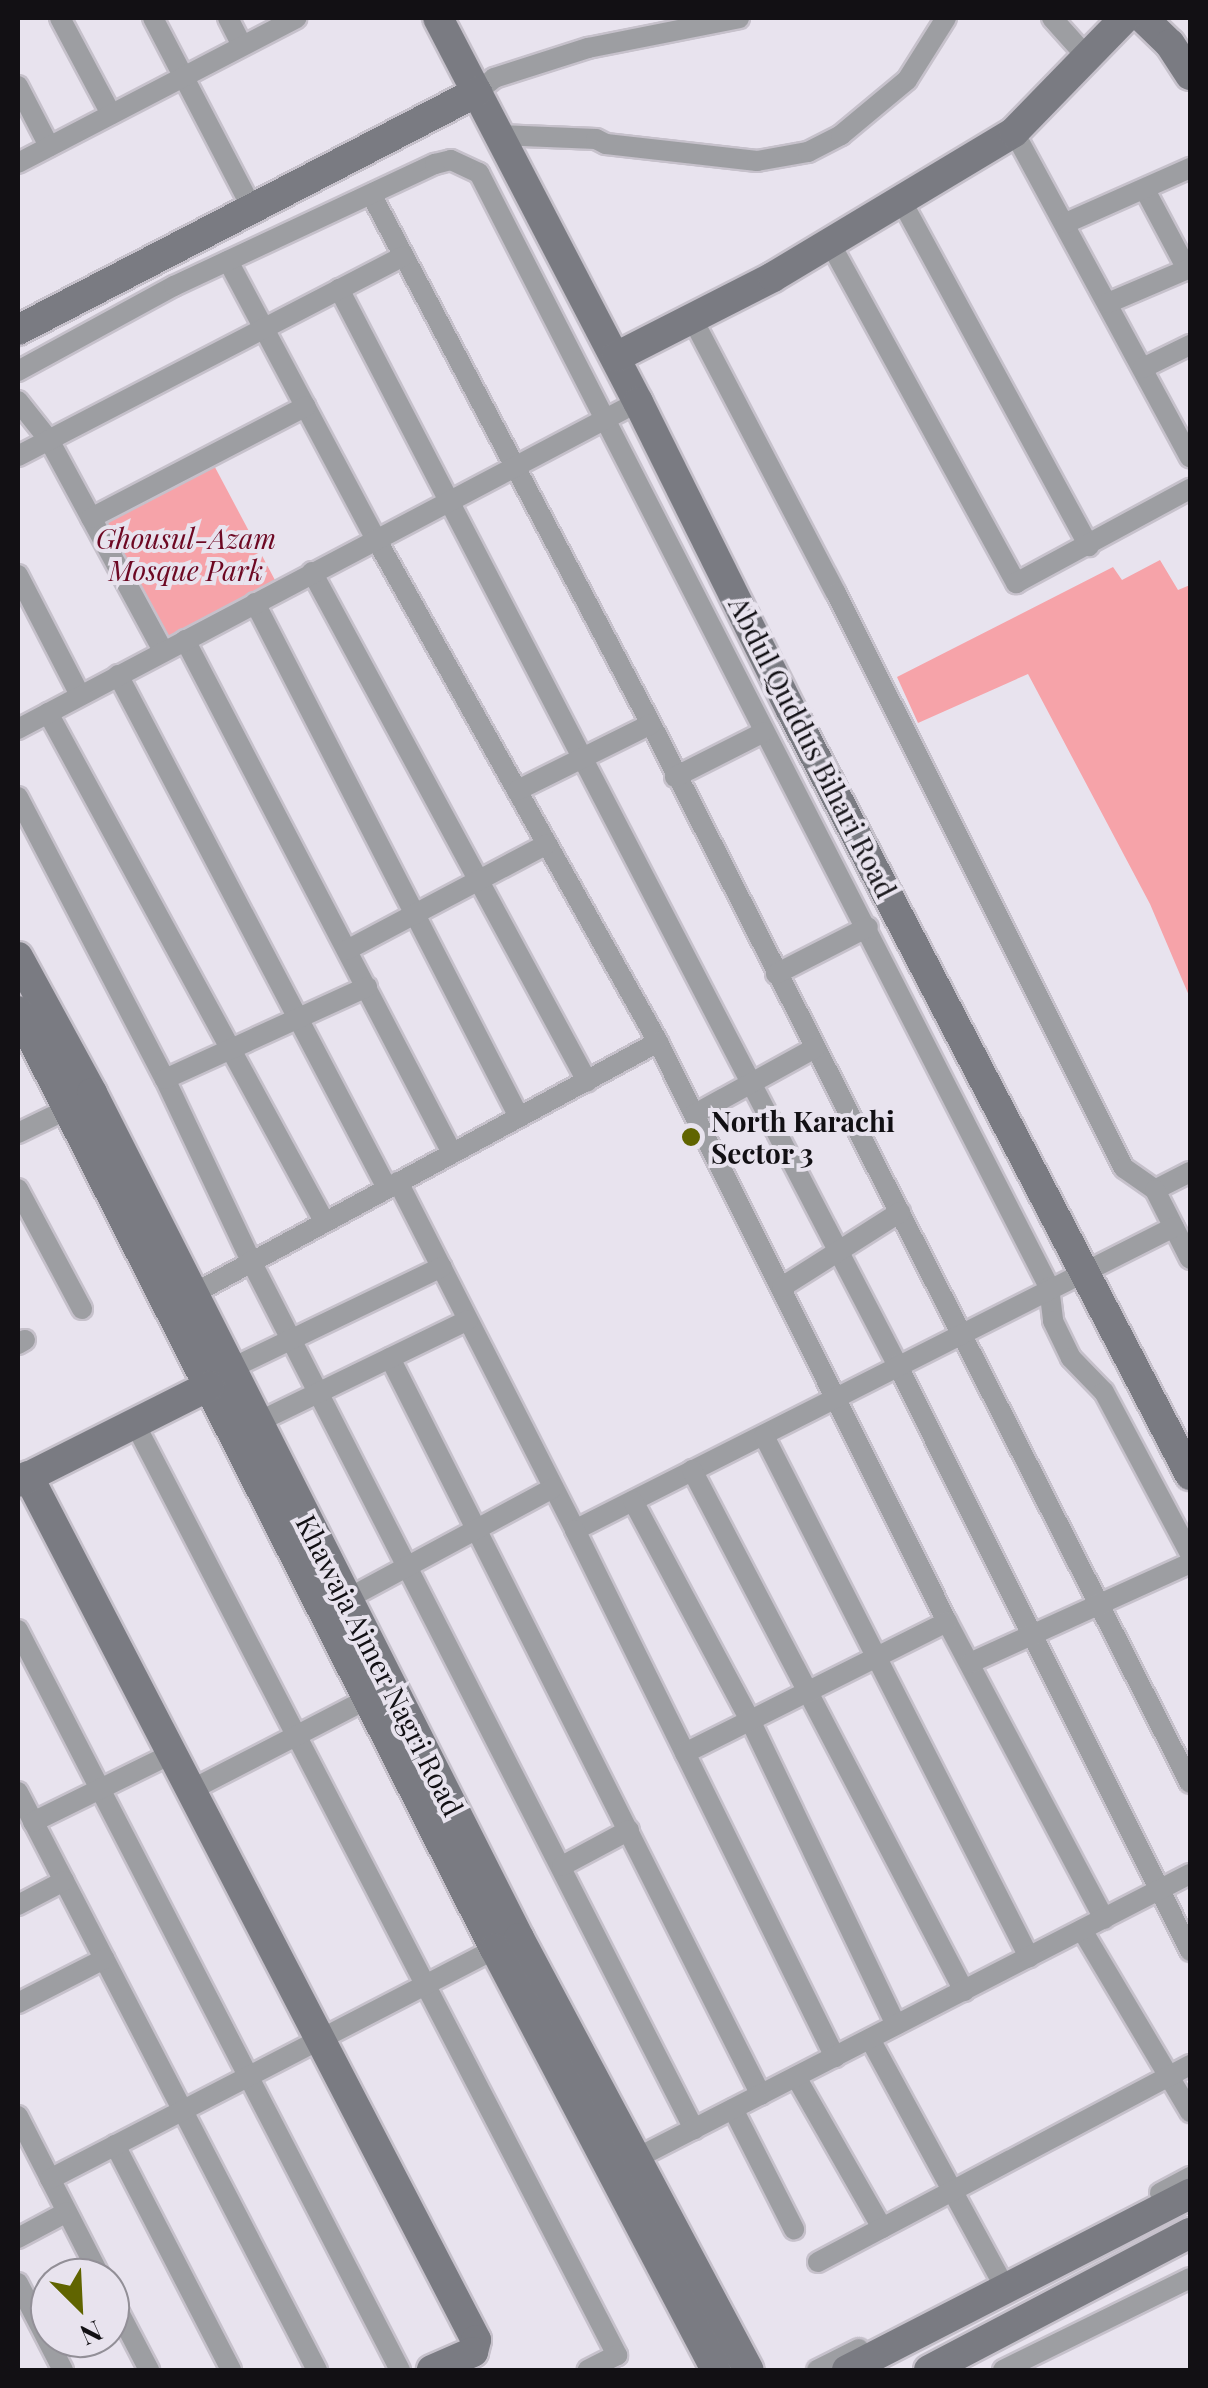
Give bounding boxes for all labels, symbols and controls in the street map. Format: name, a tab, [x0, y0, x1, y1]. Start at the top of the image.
park label: Ghousul-Azam Mosque Park	[96, 521, 276, 587]
street label: Abdul Quddus Bihari Road	[722, 591, 904, 903]
place label: North Karachi Sector 3	[711, 1104, 895, 1170]
marker: North Karachi Sector 3	[680, 1126, 702, 1148]
street label: Khawaja Ajmer Nagri Road	[289, 1508, 471, 1822]
north arrow	[30, 2258, 130, 2358]
text: N	[75, 2313, 108, 2355]

